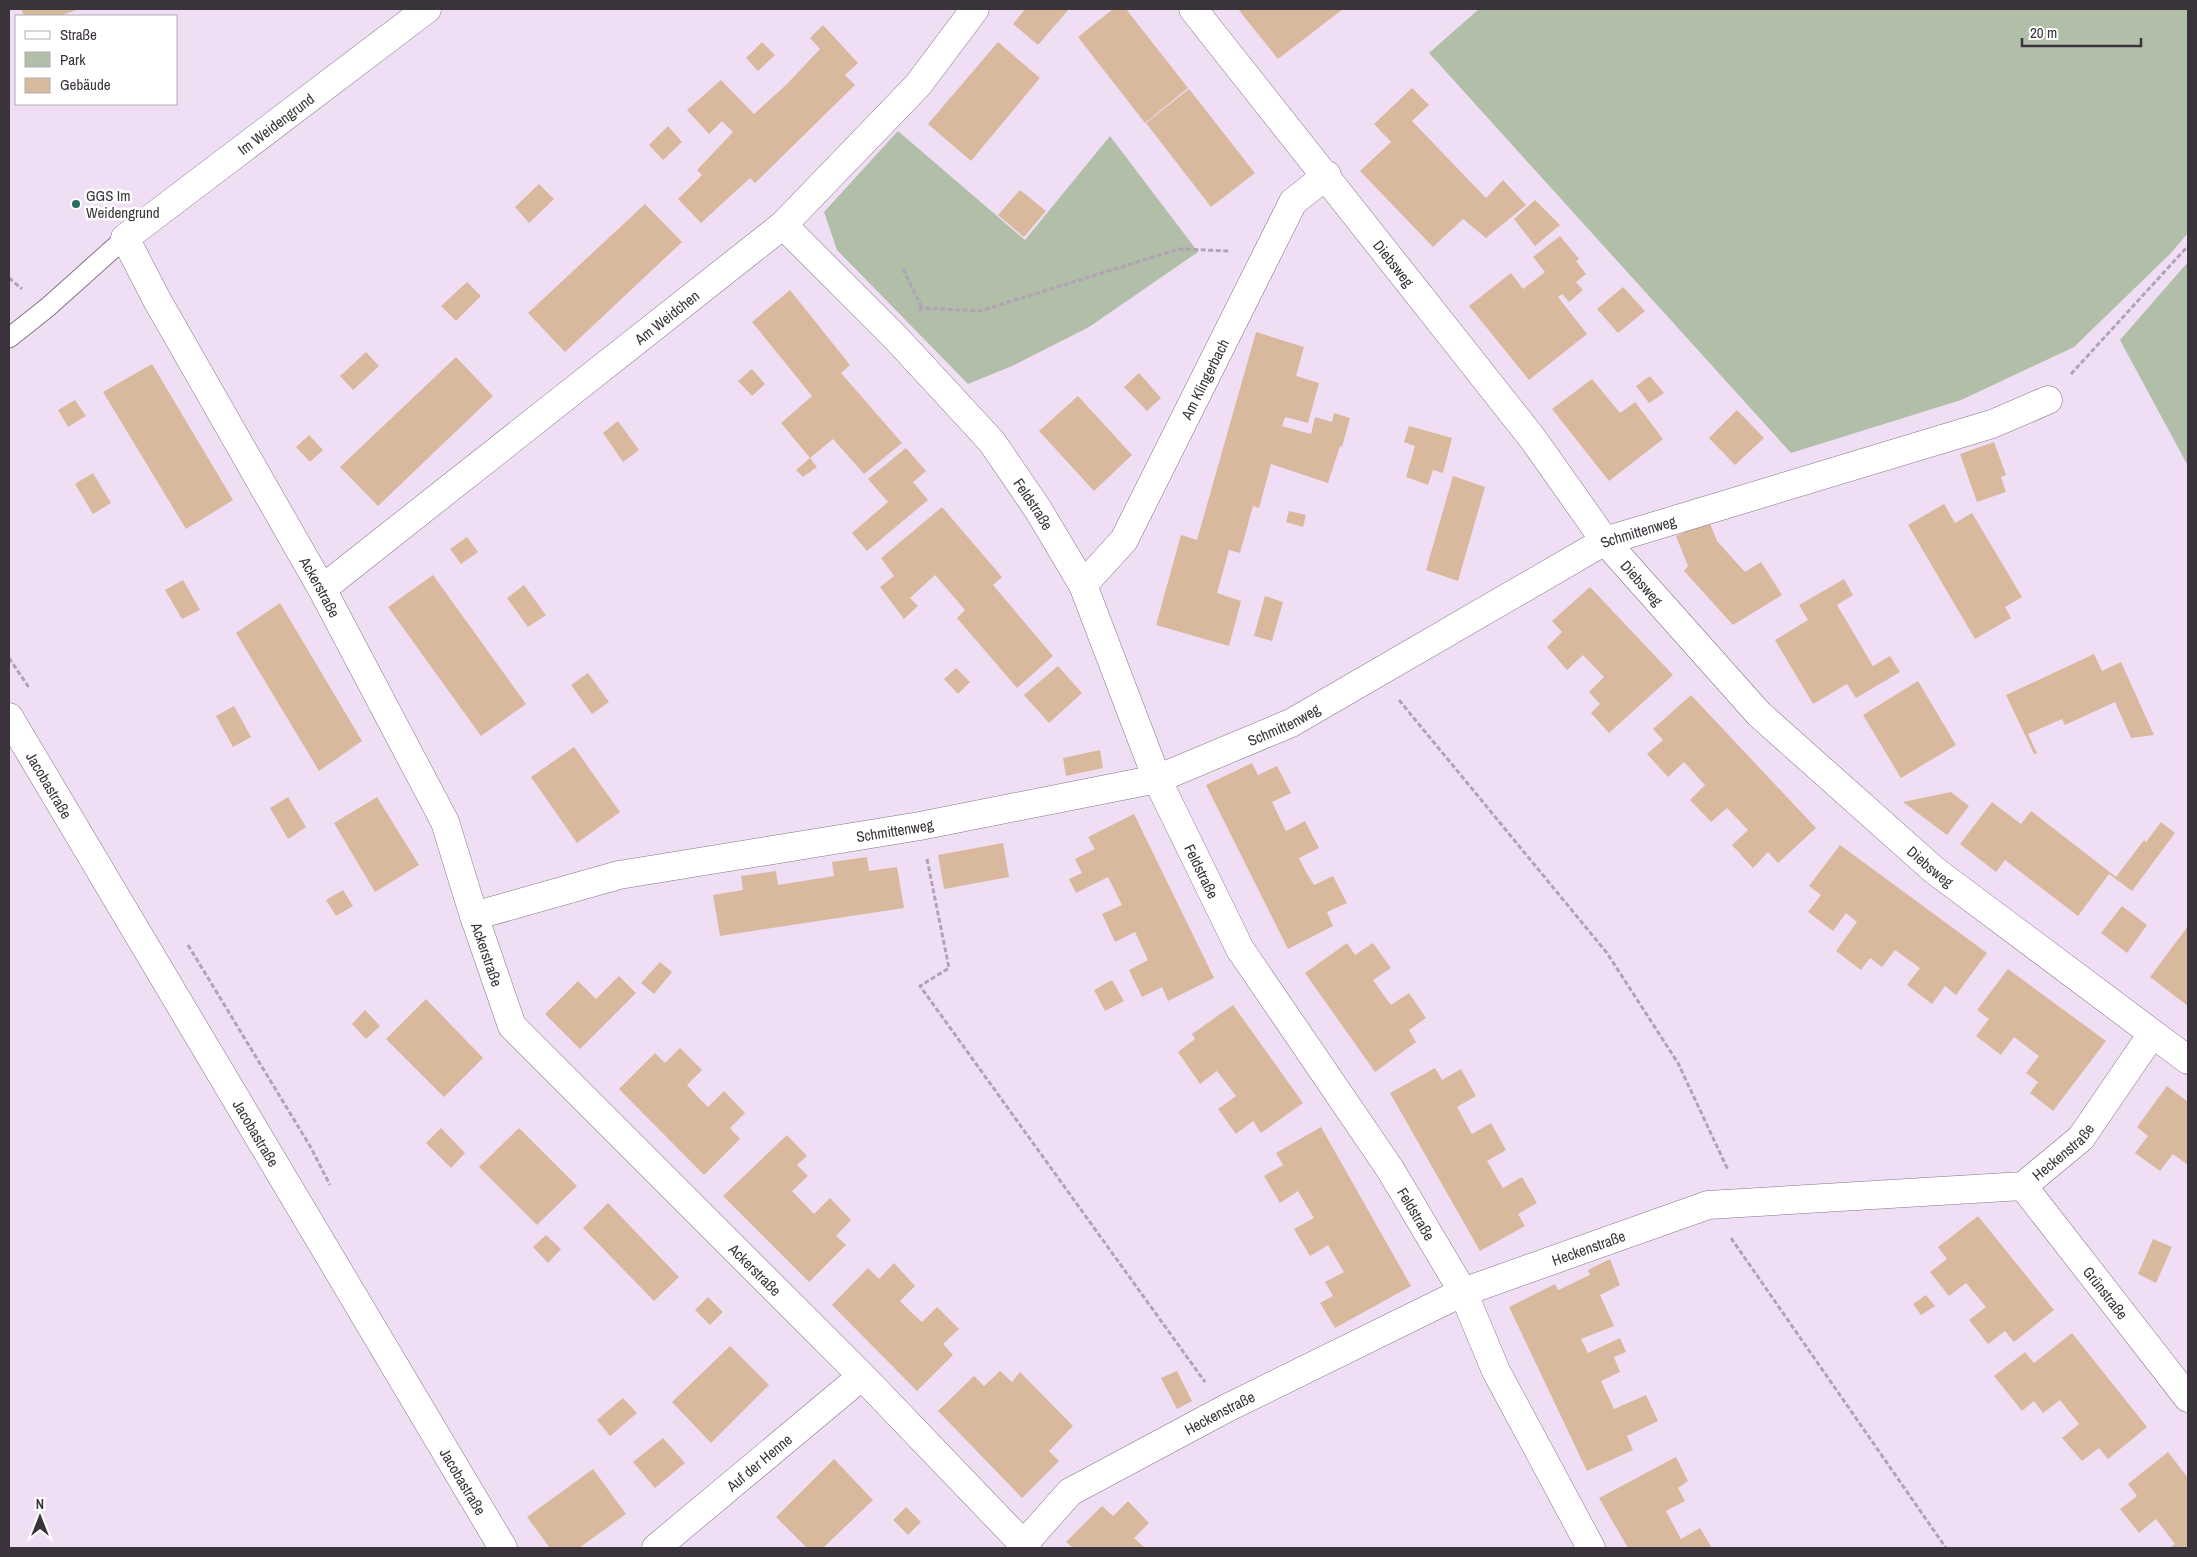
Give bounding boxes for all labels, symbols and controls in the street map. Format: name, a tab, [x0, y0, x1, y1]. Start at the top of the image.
legend	[15, 15, 178, 105]
scale bar	[2022, 15, 2141, 47]
text: 20 m	[2030, 22, 2057, 43]
text: Straße	[60, 24, 97, 45]
text: Park	[60, 49, 86, 70]
text: Gebäude	[60, 74, 111, 95]
street label: Im Weidengrund	[233, 88, 319, 160]
place label: GGS Im Weidengrund	[86, 185, 160, 223]
marker: GGS Im Weidengrund	[70, 198, 82, 210]
street label: Diebsweg	[1369, 235, 1419, 291]
street label: Am Weidchen	[629, 285, 703, 350]
street label: Am Klingerbach	[1175, 335, 1234, 424]
street label: Feldstraße	[1009, 474, 1058, 534]
street label: Schmittenweg	[1596, 510, 1679, 552]
street label: Ackerstraße	[295, 552, 346, 621]
street label: Diebsweg	[1616, 555, 1668, 610]
street label: Schmittenweg	[1244, 698, 1324, 751]
street label: Jacobastraße	[21, 747, 78, 822]
street label: Schmittenweg	[855, 813, 935, 847]
street label: Feldstraße	[1180, 840, 1224, 902]
street label: Diebsweg	[1903, 841, 1958, 892]
street label: Ackerstraße	[466, 919, 508, 989]
street label: Jacobastraße	[228, 1096, 284, 1171]
street label: Heckenstraße	[2027, 1119, 2099, 1185]
street label: Feldstraße	[1393, 1183, 1441, 1244]
street label: Heckenstraße	[1549, 1225, 1628, 1270]
street label: Ackerstraße	[724, 1238, 786, 1300]
street label: Grünstraße	[2079, 1262, 2133, 1324]
street label: Heckenstraße	[1180, 1386, 1258, 1439]
street label: Auf der Henne	[721, 1429, 796, 1496]
street label: Jacobastraße	[435, 1444, 491, 1519]
north arrow	[15, 1492, 65, 1542]
text: N	[36, 1495, 44, 1513]

